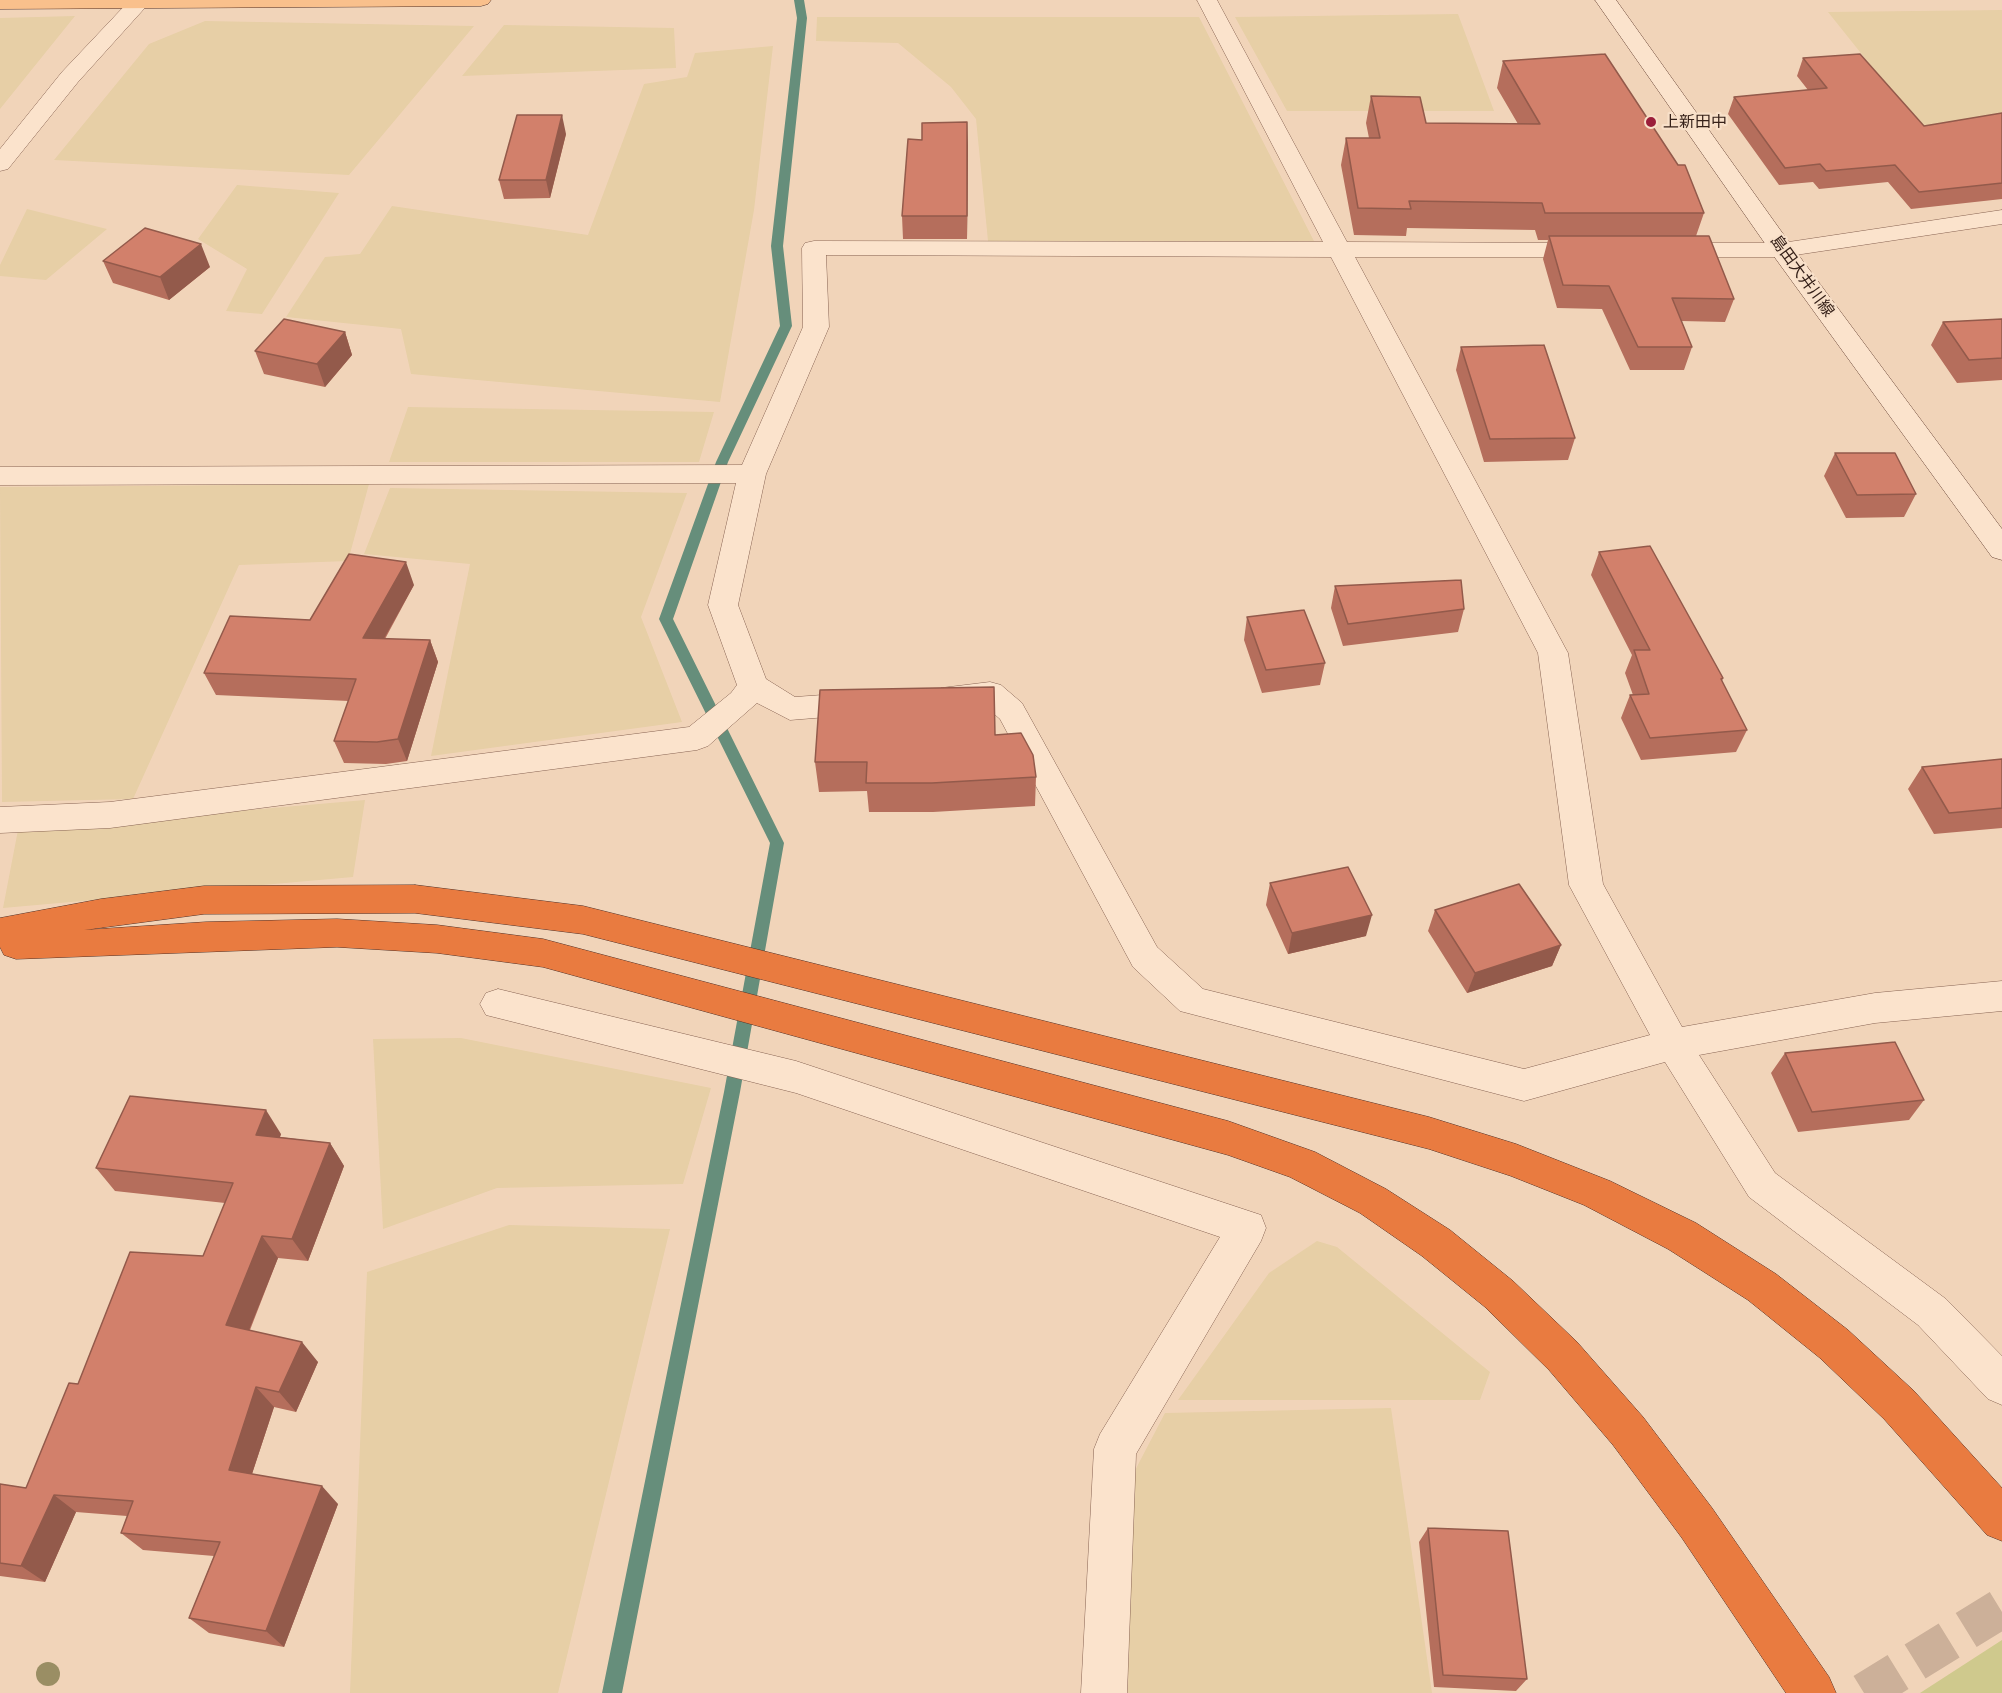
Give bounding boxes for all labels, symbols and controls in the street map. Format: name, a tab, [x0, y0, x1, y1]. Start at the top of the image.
place label: 上新田中	[1663, 112, 1727, 132]
marker: 上新田中	[1644, 115, 1658, 129]
street label: 島田大井川線	[1766, 232, 1838, 320]

